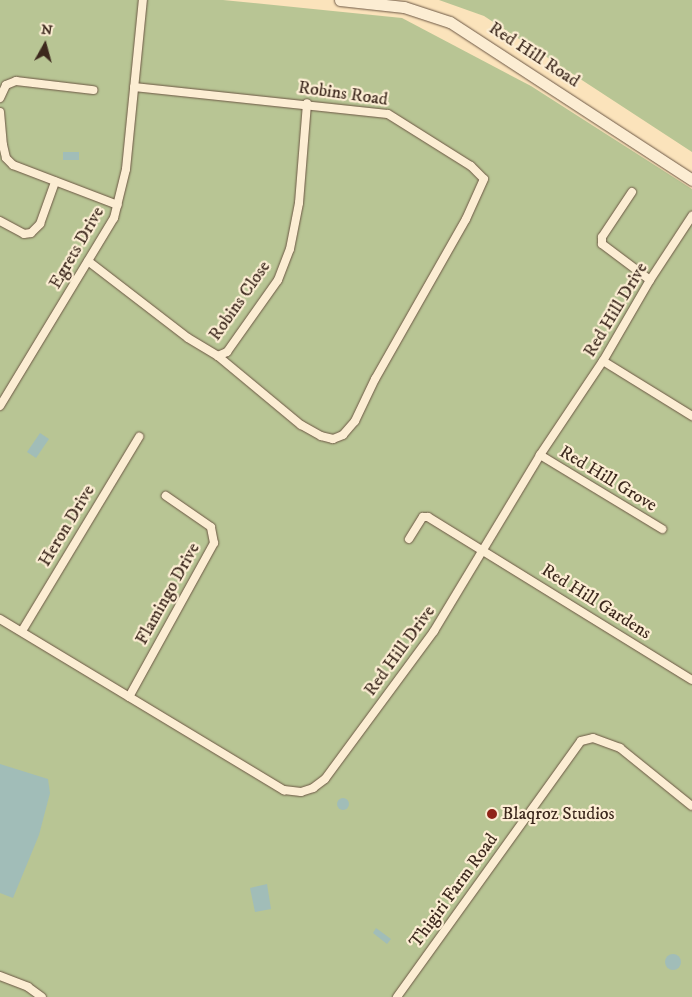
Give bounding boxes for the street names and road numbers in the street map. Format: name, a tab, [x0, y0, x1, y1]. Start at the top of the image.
street label: Red Hill Road	[485, 18, 583, 92]
street label: Robins Road	[297, 77, 389, 111]
street label: Egrets Drive	[45, 203, 109, 293]
street label: Robins Close	[205, 257, 275, 345]
street label: Red Hill Drive	[579, 259, 653, 361]
street label: Red Hill Grove	[555, 441, 661, 517]
street label: Heron Drive	[34, 481, 100, 571]
street label: Flamingo Drive	[131, 539, 205, 649]
street label: Red Hill Gardens	[537, 560, 655, 644]
street label: Red Hill Drive	[360, 601, 440, 701]
street label: Thigiri Farm Road	[405, 830, 503, 952]

